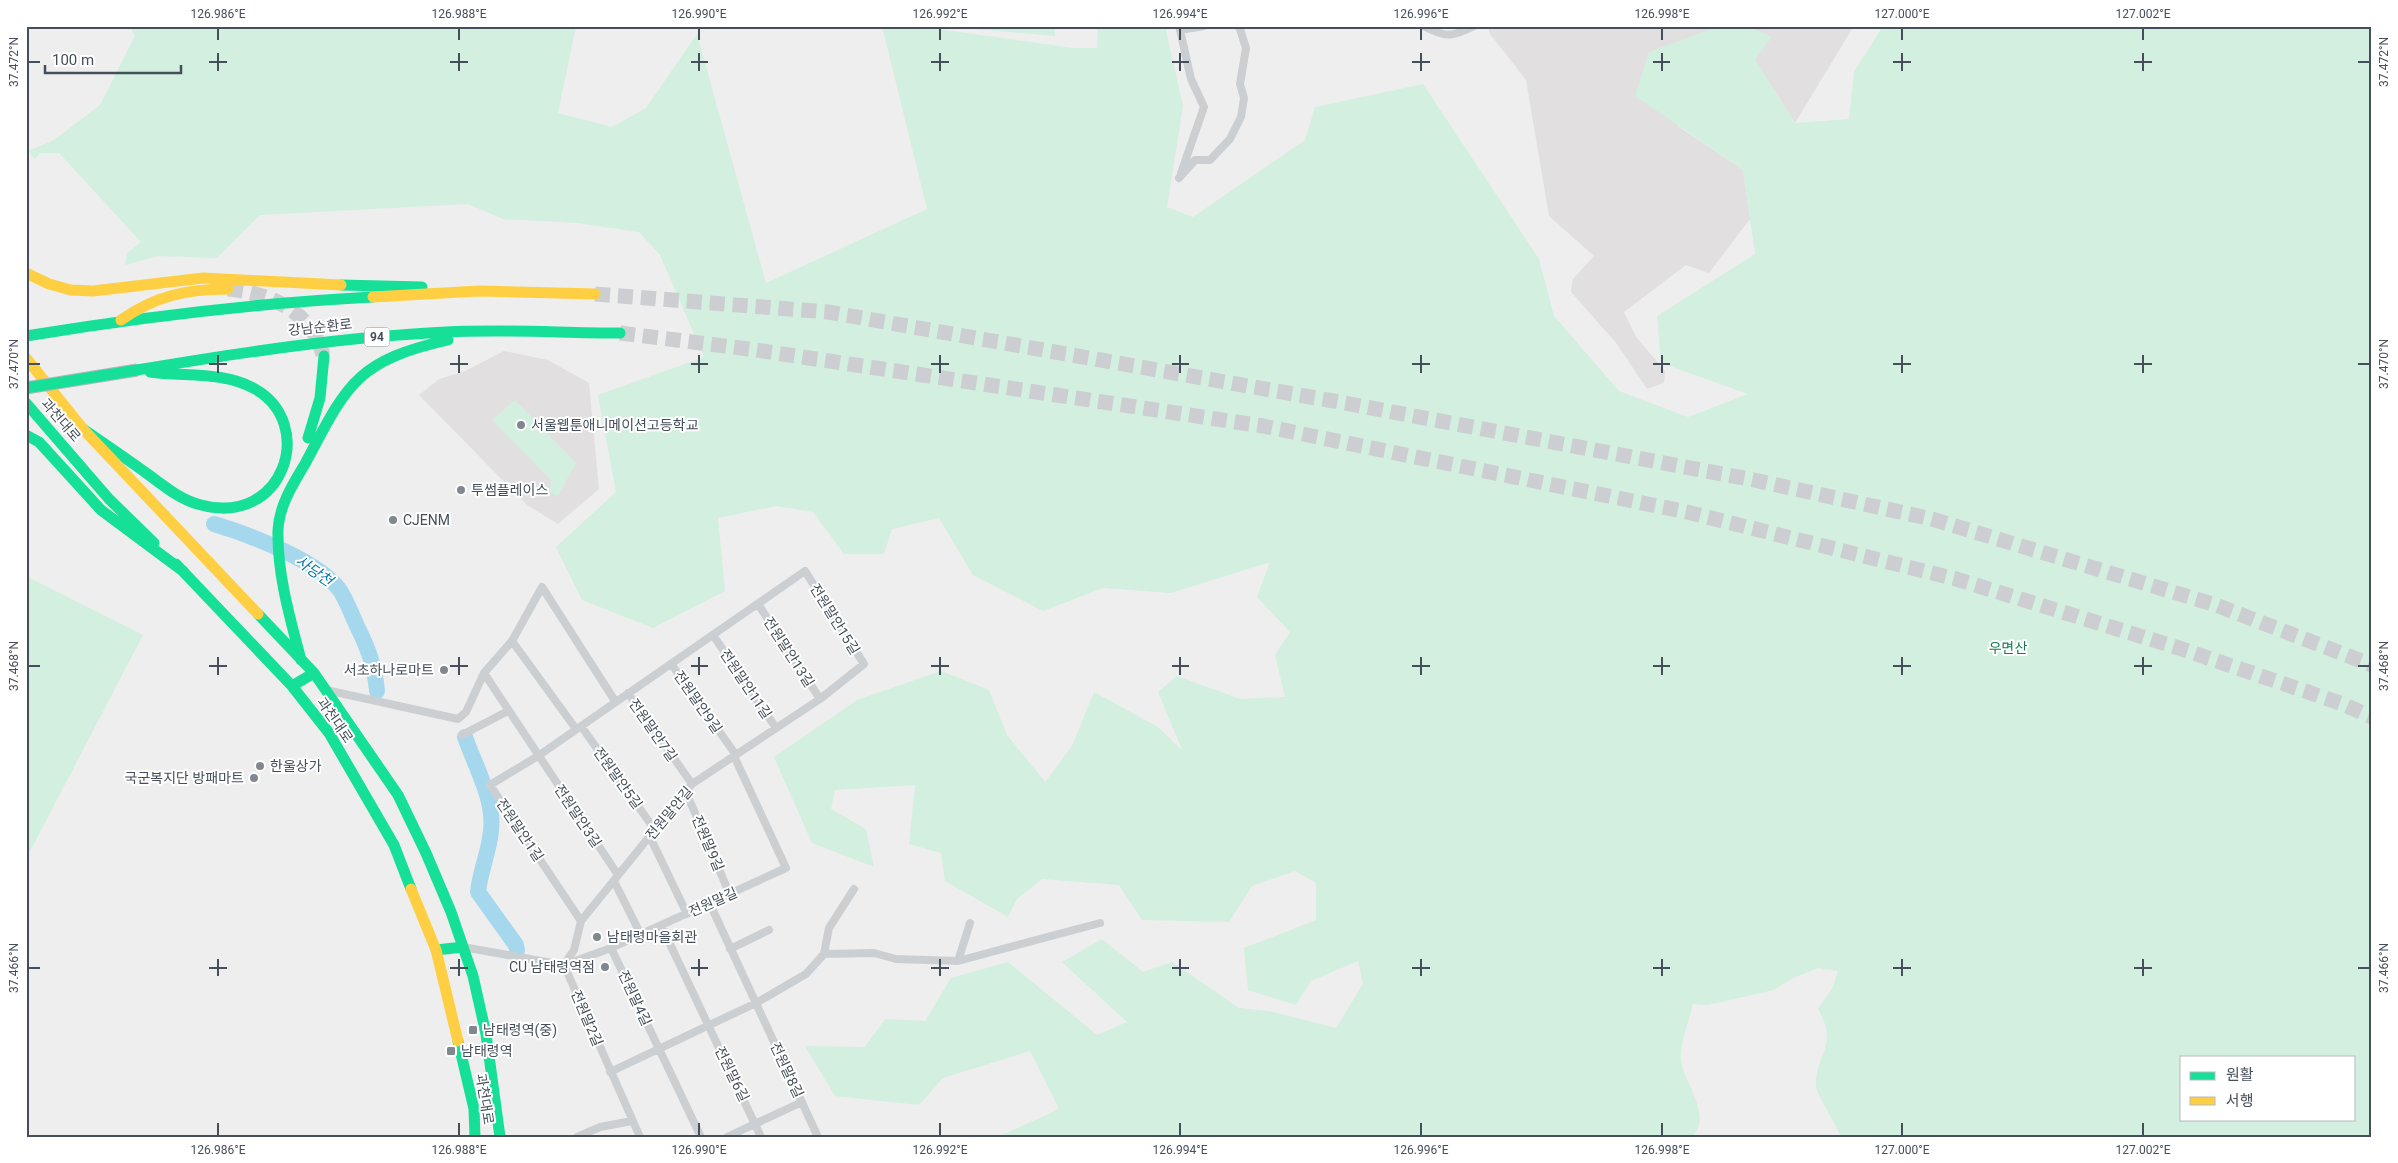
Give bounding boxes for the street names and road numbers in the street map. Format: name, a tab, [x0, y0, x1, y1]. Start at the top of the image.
street label: 강남순환로	[287, 316, 353, 338]
road number: 94	[364, 328, 390, 347]
street label: 과천대로	[38, 395, 84, 445]
street label: 전원말안15길	[807, 581, 863, 657]
street label: 전원말안13길	[760, 614, 818, 690]
street label: 전원말안11길	[717, 646, 775, 722]
street label: 전원말안9길	[671, 668, 725, 736]
street label: 과천대로	[314, 694, 356, 746]
street label: 전원말안7길	[626, 696, 680, 764]
street label: 전원말안5길	[590, 744, 646, 812]
street label: 전원말안3길	[551, 782, 605, 850]
street label: 전원말안길	[642, 783, 696, 843]
street label: 전원말안1길	[493, 796, 547, 864]
street label: 전원말9길	[689, 813, 727, 873]
street label: 전원말길	[686, 884, 740, 920]
street label: 전원말4길	[615, 968, 655, 1028]
street label: 전원말2길	[568, 988, 606, 1048]
street label: 전원말8길	[767, 1040, 807, 1100]
street label: 전원말6길	[712, 1044, 752, 1104]
street label: 과천대로	[473, 1072, 497, 1126]

